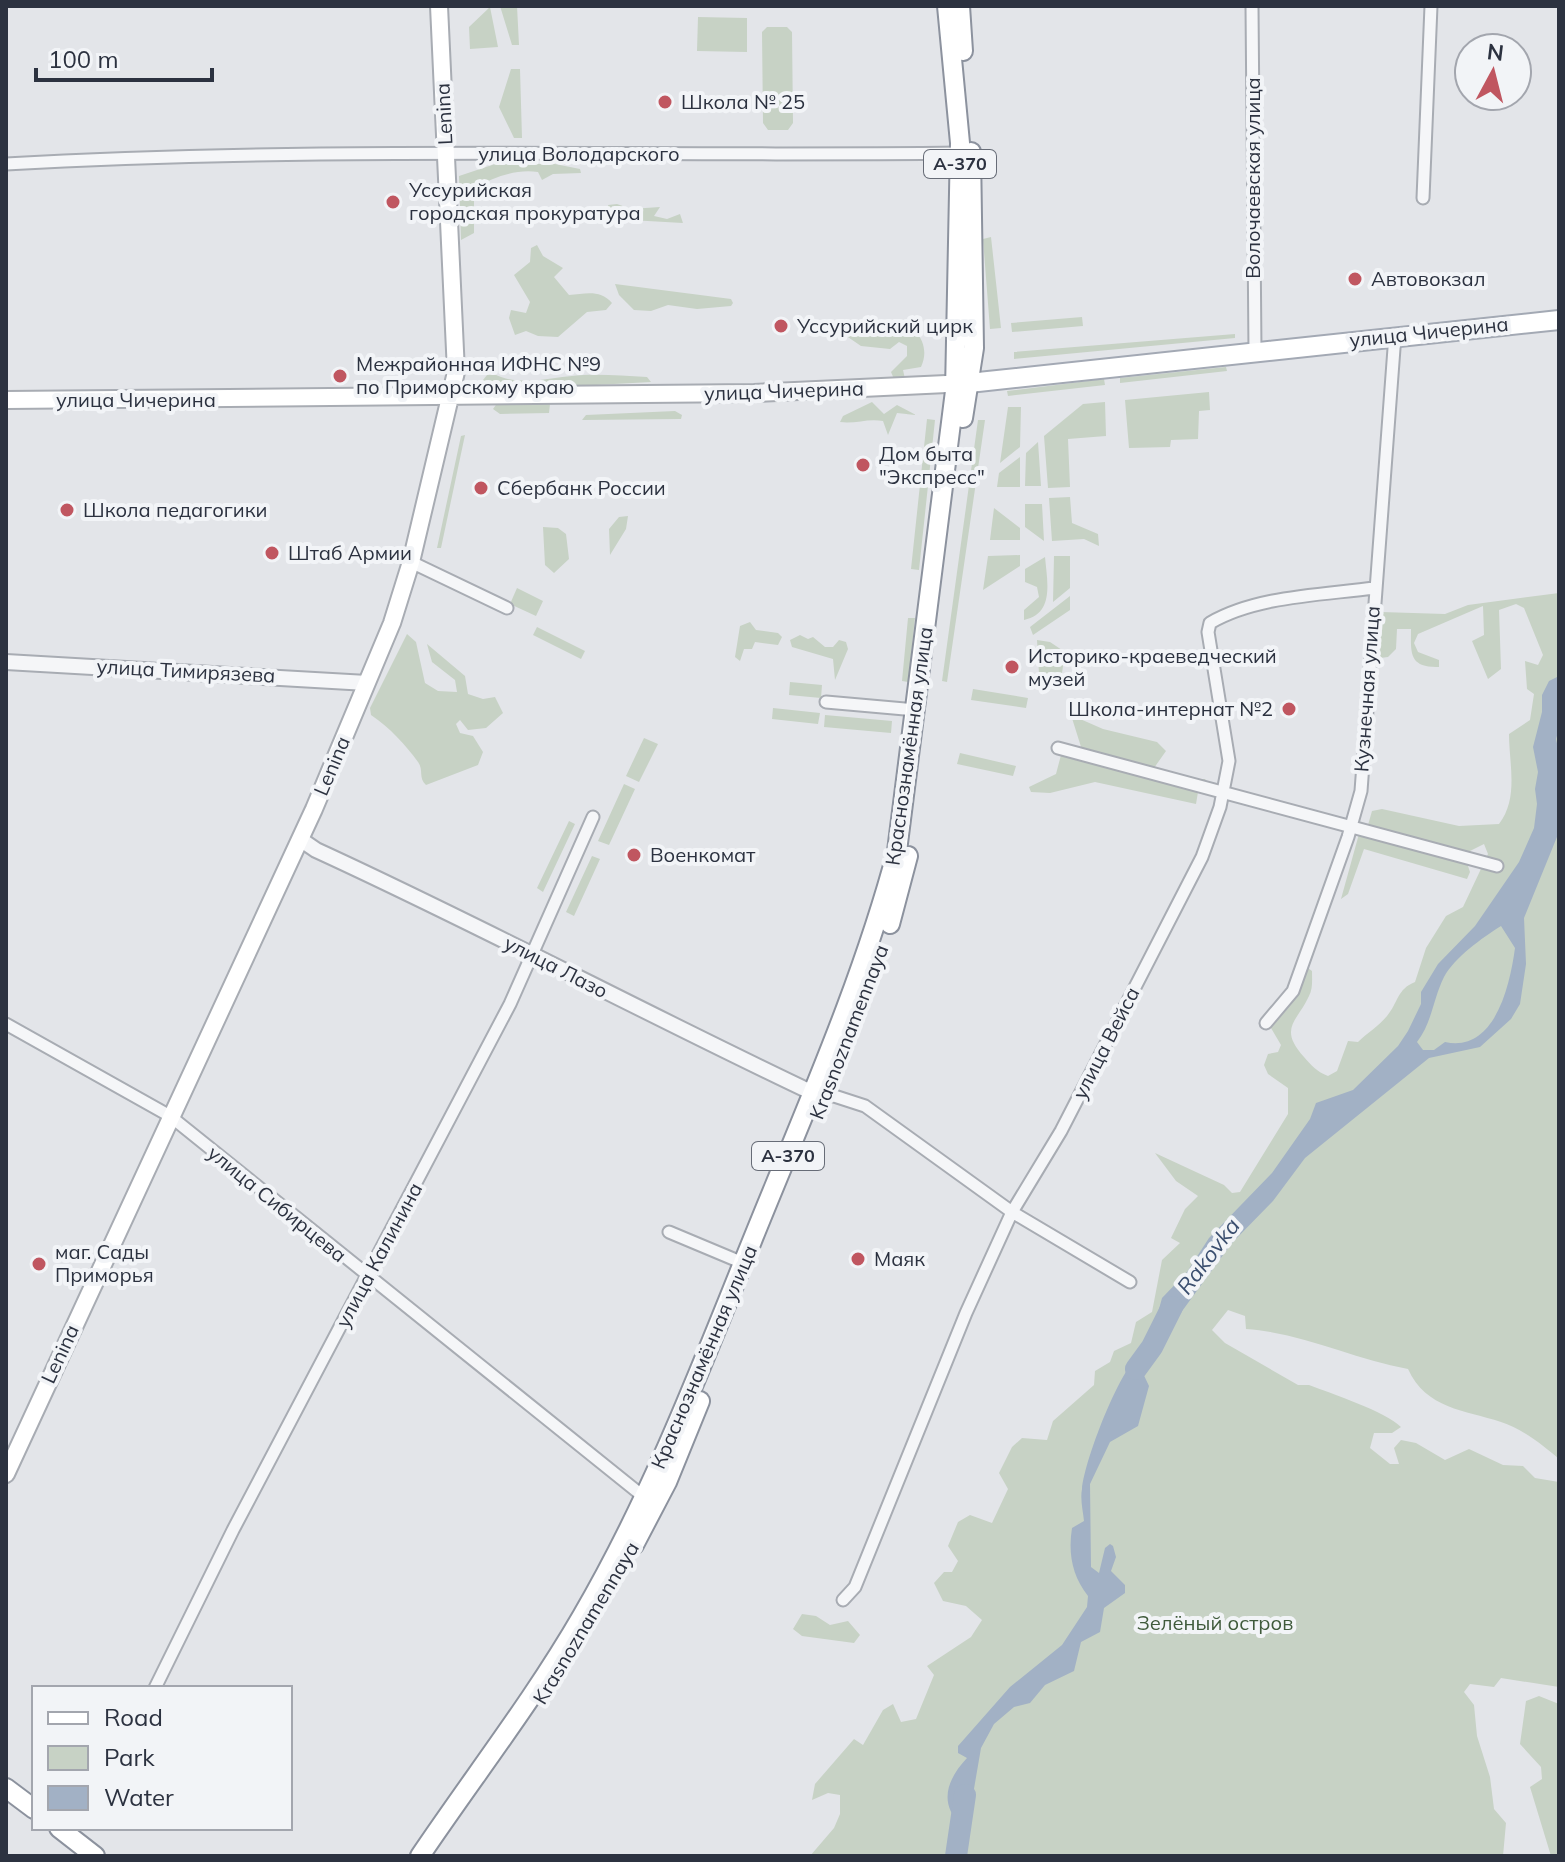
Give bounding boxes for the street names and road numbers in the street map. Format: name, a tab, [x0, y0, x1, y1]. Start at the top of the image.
street label: Волочаевская улица	[1240, 77, 1265, 279]
street label: Lenina	[429, 82, 458, 146]
street label: улица Володарского	[478, 141, 680, 166]
road number: А-370	[924, 150, 996, 178]
street label: улица Чичерина	[1348, 311, 1510, 352]
street label: улица Чичерина	[704, 375, 864, 406]
street label: улица Чичерина	[56, 387, 216, 412]
street label: Кузнечная улица	[1348, 605, 1385, 773]
street label: Краснознамённая улица	[879, 625, 938, 867]
street label: улица Тимирязева	[96, 653, 276, 688]
street label: Lenina	[308, 732, 355, 799]
street label: улица Лазо	[500, 930, 612, 1003]
street label: Krasnoznamennaya	[804, 941, 893, 1123]
street label: улица Вейса	[1067, 983, 1144, 1103]
street label: улица Сибирцева	[203, 1140, 352, 1267]
road number: А-370	[752, 1142, 824, 1170]
street label: улица Калинина	[330, 1178, 427, 1331]
street label: Краснознамённая улица	[645, 1241, 762, 1472]
street label: Lenina	[35, 1320, 84, 1387]
street label: Krasnoznamennaya	[527, 1537, 644, 1709]

